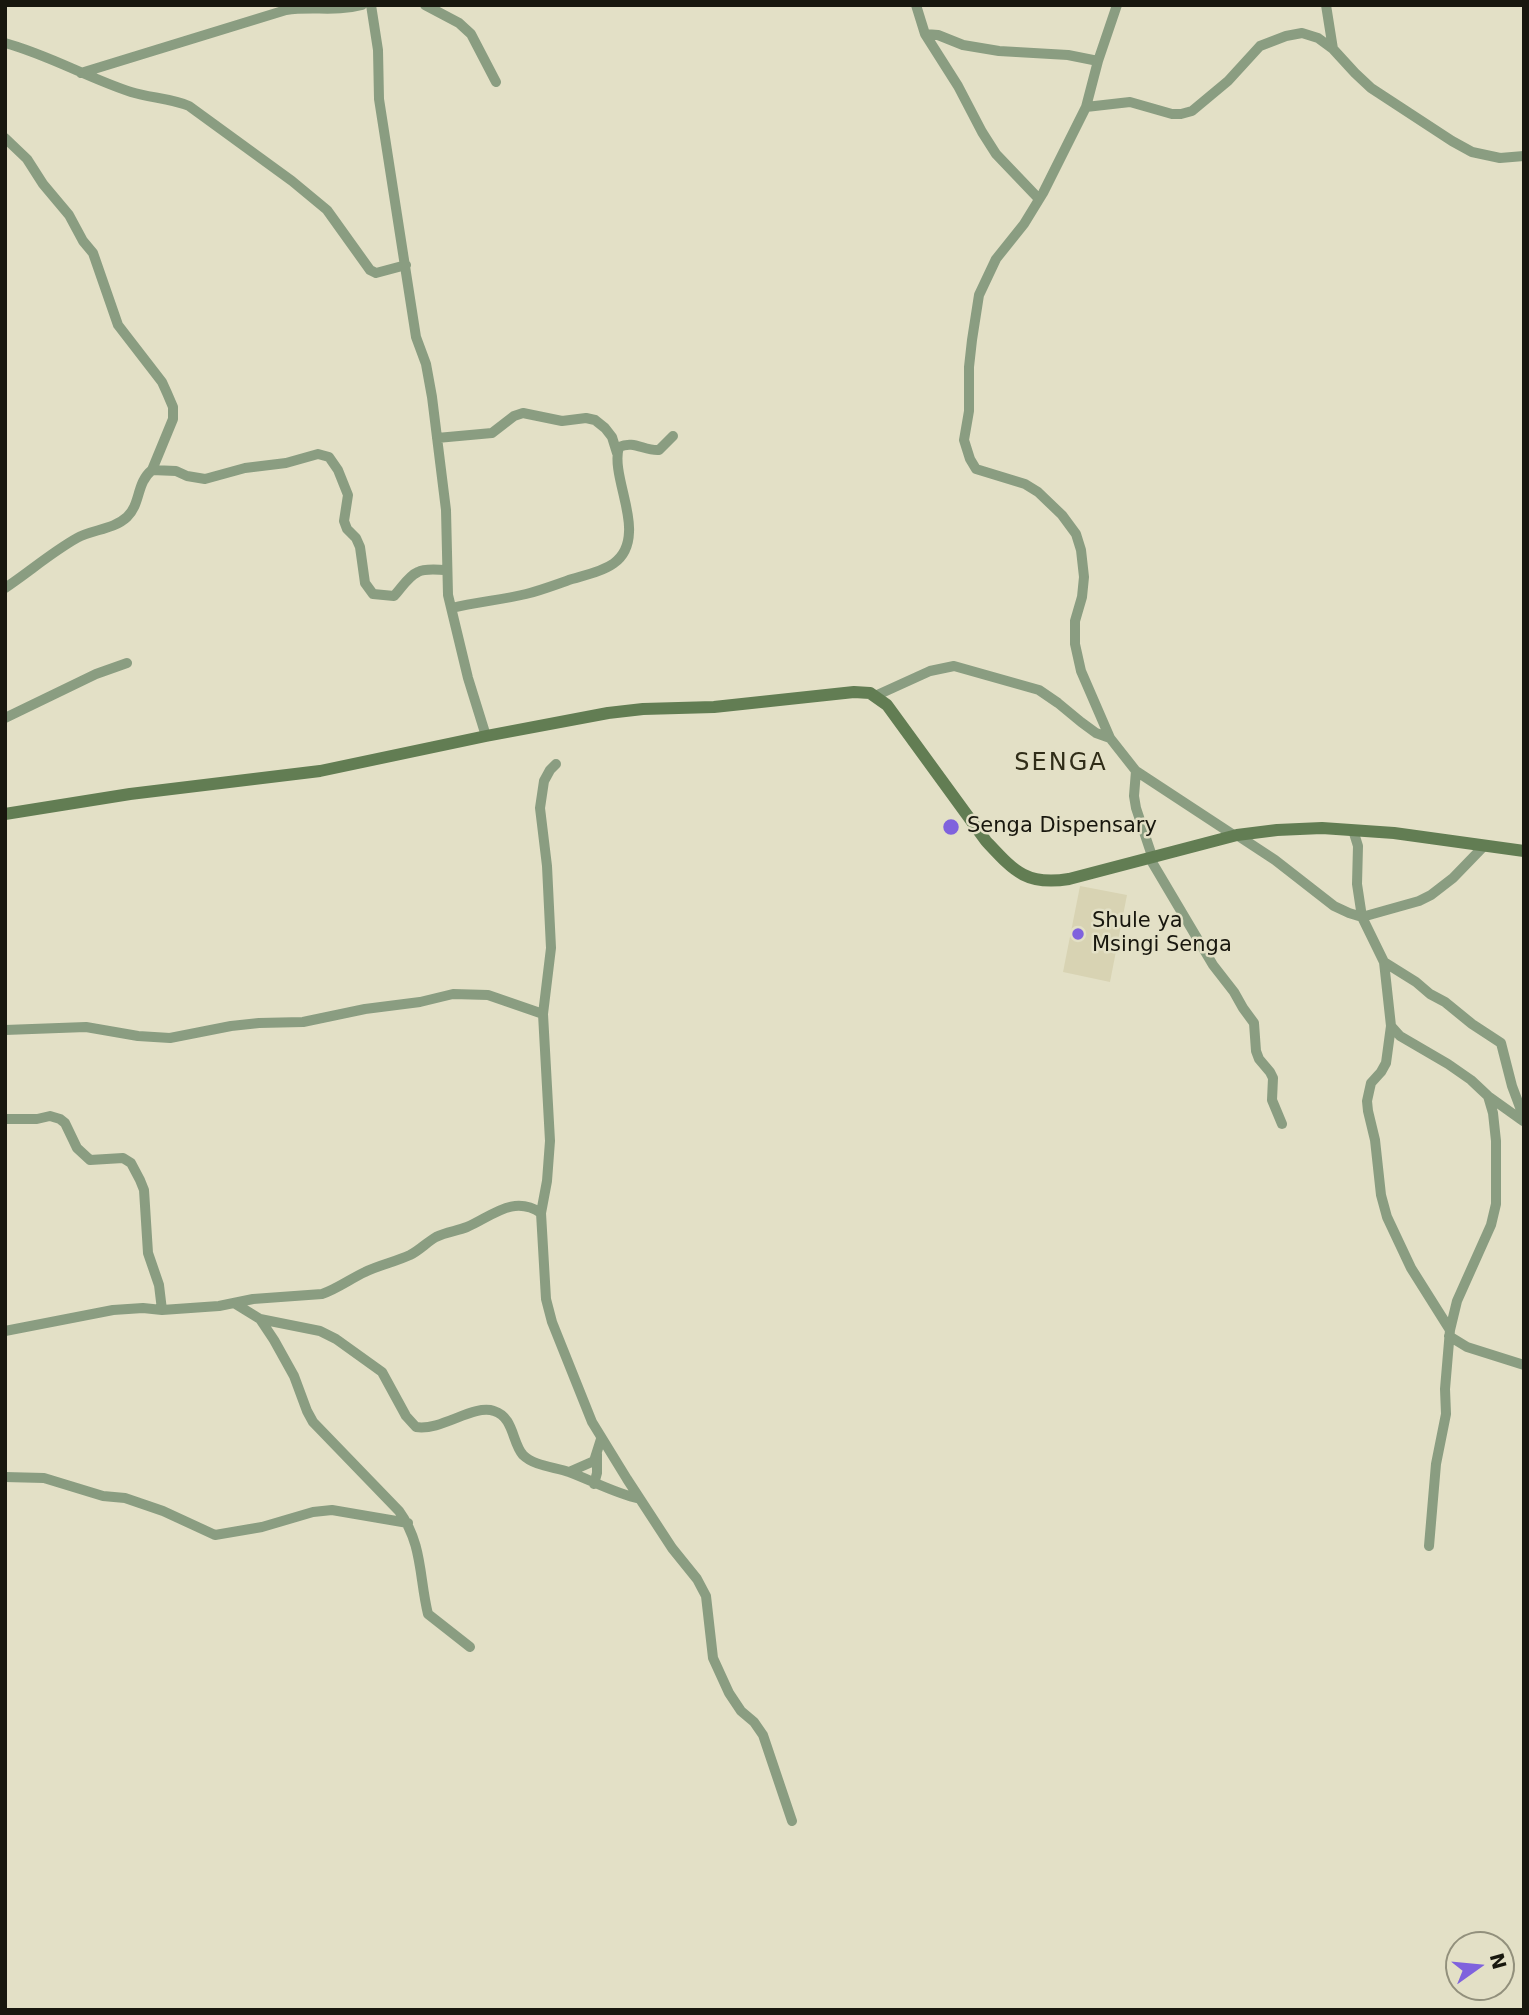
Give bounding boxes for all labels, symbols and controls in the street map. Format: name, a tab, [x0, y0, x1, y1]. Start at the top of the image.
district label: SENGA	[1015, 750, 1107, 778]
place label: Senga Dispensary	[967, 814, 1157, 840]
marker: Senga Dispensary	[941, 817, 961, 837]
place label: Shule ya Msingi Senga	[1092, 909, 1232, 959]
marker: Shule ya Msingi Senga	[1070, 926, 1086, 942]
north arrow	[1445, 1931, 1515, 2001]
text: N	[1486, 1951, 1511, 1972]

